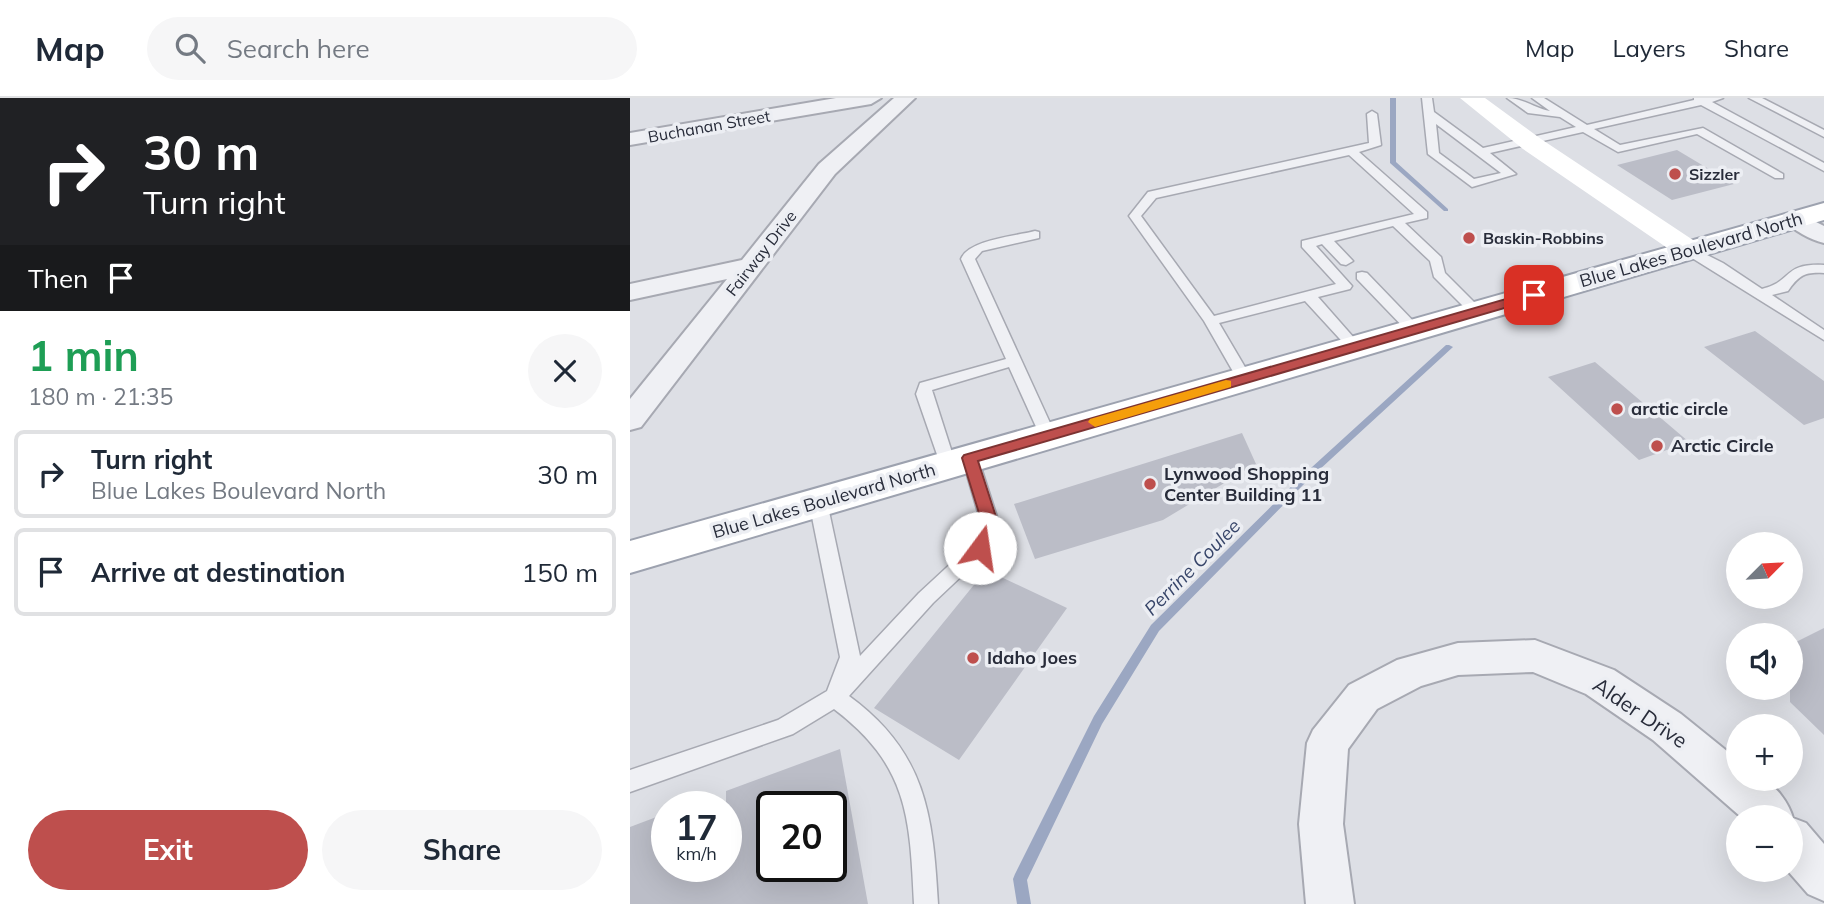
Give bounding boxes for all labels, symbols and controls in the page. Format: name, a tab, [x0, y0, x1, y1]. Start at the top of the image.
search box	[147, 17, 637, 80]
text: Map	[35, 28, 105, 69]
icon: search	[171, 29, 209, 67]
text: Search here	[227, 32, 370, 65]
text: Map	[1525, 33, 1574, 63]
text: Layers	[1612, 33, 1686, 63]
text: Share	[1724, 33, 1789, 63]
street label: Buchanan Street	[646, 105, 772, 147]
text: 30 m	[143, 121, 259, 182]
icon: right	[28, 126, 119, 217]
place label: Sizzler	[1689, 164, 1740, 184]
marker: Sizzler	[1667, 166, 1683, 182]
text: Turn right	[143, 182, 286, 222]
street label: Fairway Drive	[721, 206, 801, 300]
street label: Blue Lakes Boulevard North	[1577, 207, 1805, 292]
place label: Baskin-Robbins	[1483, 228, 1604, 248]
marker: Baskin-Robbins	[1461, 230, 1477, 246]
icon: arrive	[102, 259, 140, 297]
text: Then	[28, 262, 88, 295]
pin	[1504, 265, 1564, 325]
icon: arrive	[1515, 276, 1553, 314]
text: 1 min	[28, 329, 139, 382]
button: close	[528, 334, 602, 408]
text: 180 m · 21:35	[28, 382, 173, 411]
place label: arctic circle	[1631, 397, 1728, 420]
marker: arctic circle	[1609, 401, 1625, 417]
place label: Arctic Circle	[1671, 434, 1774, 457]
marker: Arctic Circle	[1649, 438, 1665, 454]
text: Turn right	[91, 443, 212, 476]
icon: right	[32, 455, 70, 493]
text: 30 m	[537, 458, 598, 491]
street label: Blue Lakes Boulevard North	[710, 458, 938, 543]
place label: Lynwood Shopping Center Building 11	[1164, 462, 1329, 506]
text: Blue Lakes Boulevard North	[91, 476, 386, 505]
marker: Lynwood Shopping Center Building 11	[1142, 476, 1158, 492]
position arrow	[943, 511, 1017, 585]
water label: Perrine Coulee	[1139, 514, 1245, 620]
north arrow	[1726, 532, 1802, 609]
map controls	[1726, 532, 1803, 882]
icon: arrive	[32, 553, 70, 591]
text: Arrive at destination	[91, 556, 346, 589]
text: 150 m	[522, 556, 598, 589]
button: sound	[1726, 623, 1803, 700]
place label: Idaho Joes	[987, 646, 1077, 669]
marker: Idaho Joes	[965, 650, 981, 666]
street label: Alder Drive	[1588, 671, 1693, 753]
button: +	[1726, 714, 1803, 791]
speed limit sign: 20	[756, 791, 847, 882]
text: 17	[675, 805, 718, 849]
button: −	[1726, 805, 1803, 882]
button: Exit	[28, 810, 308, 890]
button: Share	[322, 810, 602, 890]
text: km/h	[676, 842, 717, 865]

